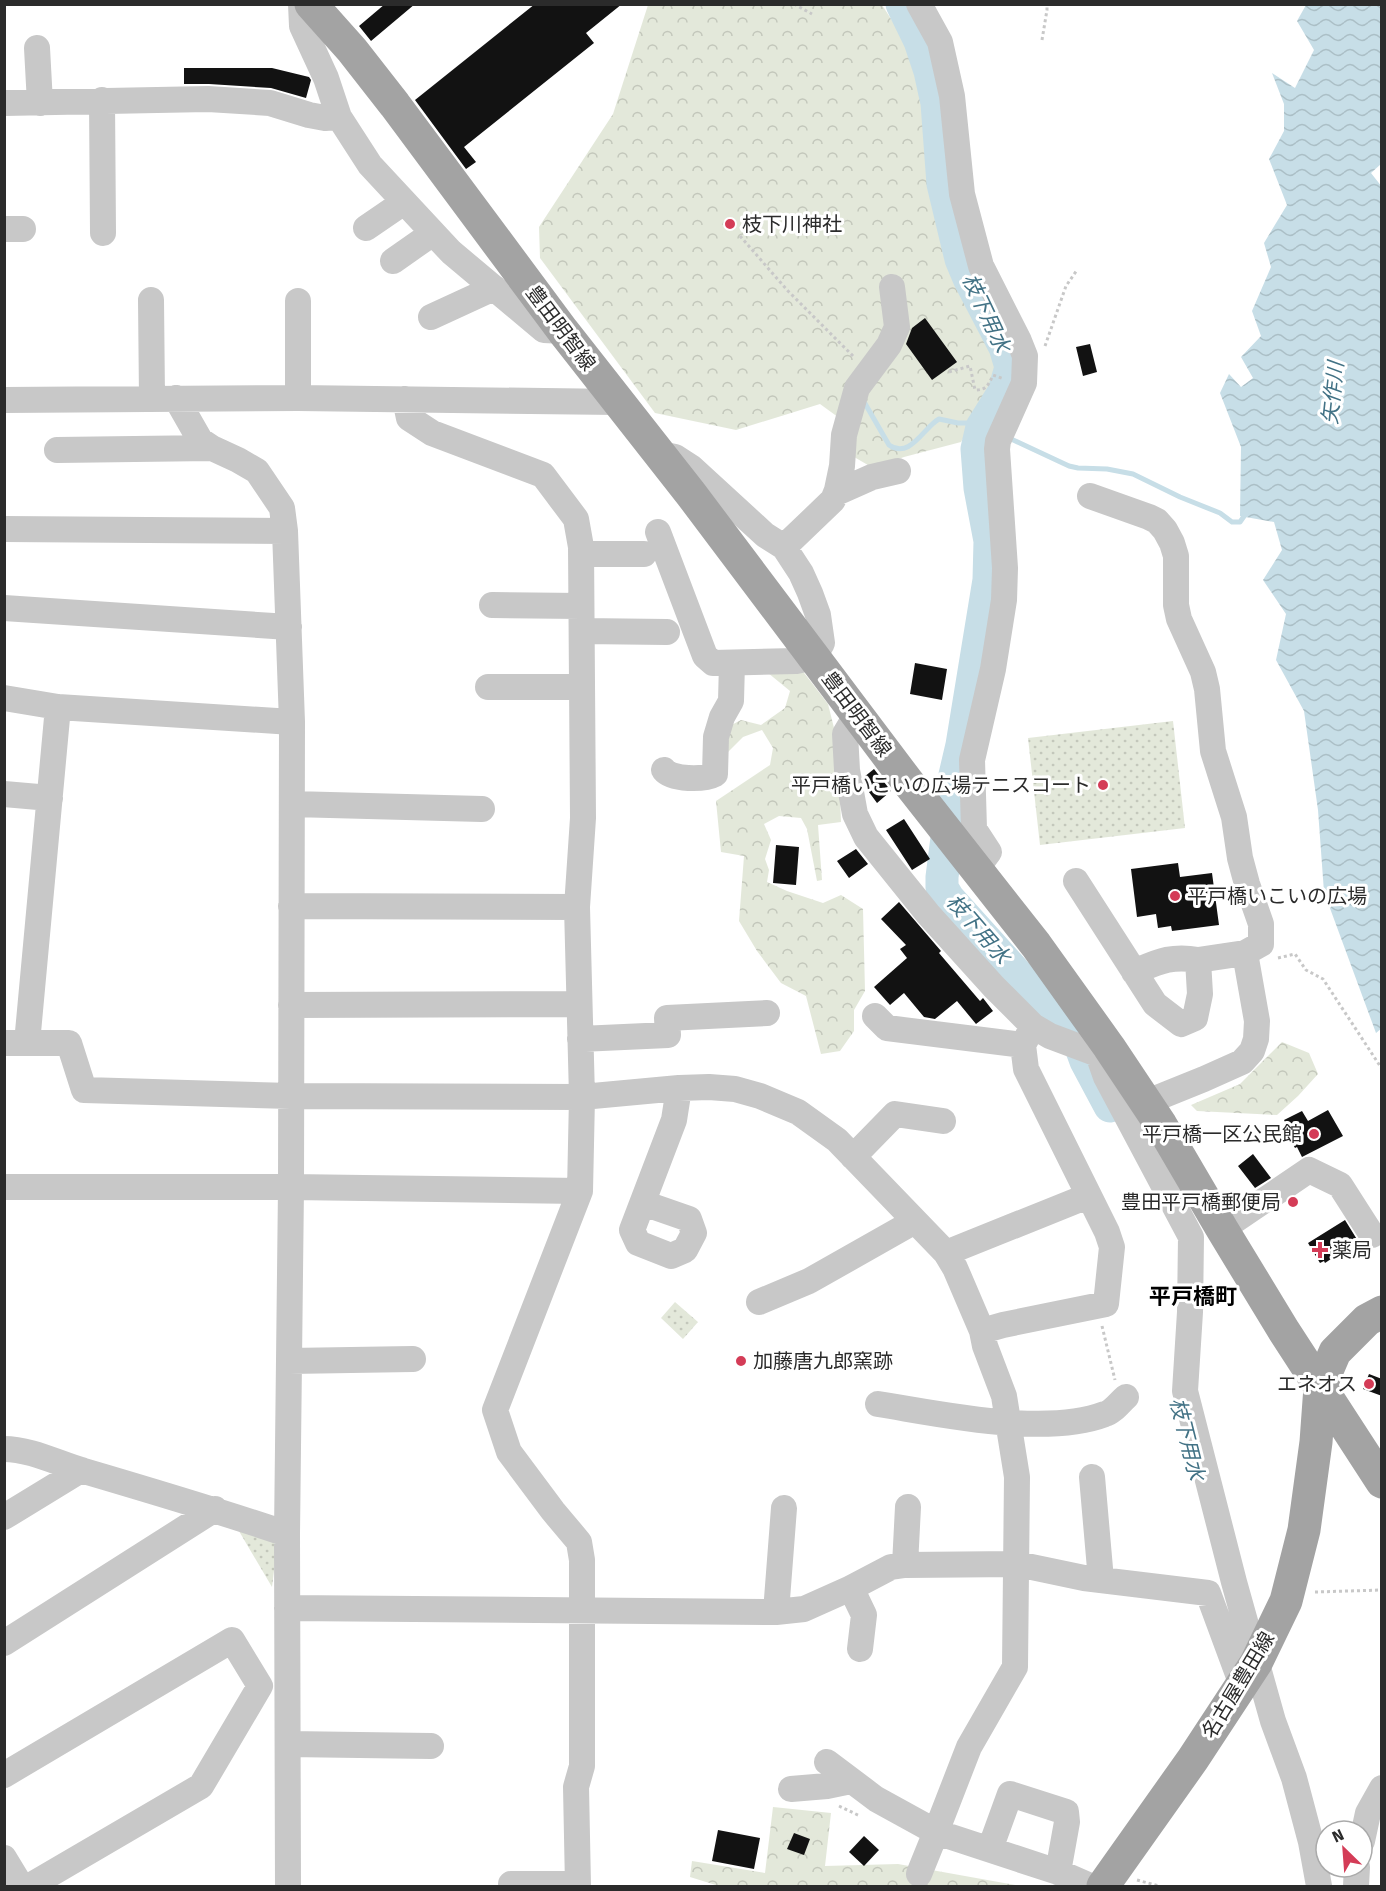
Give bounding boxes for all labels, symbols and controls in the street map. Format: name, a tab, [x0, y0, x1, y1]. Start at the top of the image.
place label: 枝下川神社	[742, 212, 842, 236]
marker: 枝下川神社	[723, 217, 737, 231]
water label: 枝下用水	[956, 269, 1016, 358]
street label: 豊田明智線	[521, 281, 601, 375]
water label: 矢作川	[1317, 358, 1349, 426]
street label: 豊田明智線	[817, 667, 897, 761]
place label: 平戸橋いこいの広場テニスコート	[791, 773, 1091, 797]
marker: 平戸橋いこいの広場テニスコート	[1096, 778, 1110, 792]
place label: 平戸橋いこいの広場	[1187, 884, 1367, 908]
water label: 枝下用水	[941, 889, 1017, 971]
marker: 平戸橋いこいの広場	[1168, 889, 1182, 903]
place label: 平戸橋一区公民館	[1142, 1122, 1302, 1146]
marker: 平戸橋一区公民館	[1307, 1127, 1321, 1141]
place label: 豊田平戸橋郵便局	[1121, 1190, 1281, 1214]
marker: 豊田平戸橋郵便局	[1286, 1195, 1300, 1209]
place label: 薬局	[1332, 1238, 1372, 1262]
marker: 薬局	[1313, 1243, 1327, 1257]
district label: 平戸橋町	[1149, 1283, 1237, 1310]
place label: 加藤唐九郎窯跡	[753, 1349, 893, 1373]
marker: 加藤唐九郎窯跡	[734, 1354, 748, 1368]
place label: エネオス	[1277, 1372, 1357, 1396]
marker: エネオス	[1362, 1377, 1376, 1391]
water label: 枝下用水	[1164, 1395, 1210, 1485]
street label: 名古屋豊田線	[1197, 1627, 1279, 1743]
north arrow	[1314, 1819, 1374, 1879]
text: N	[1329, 1825, 1347, 1847]

